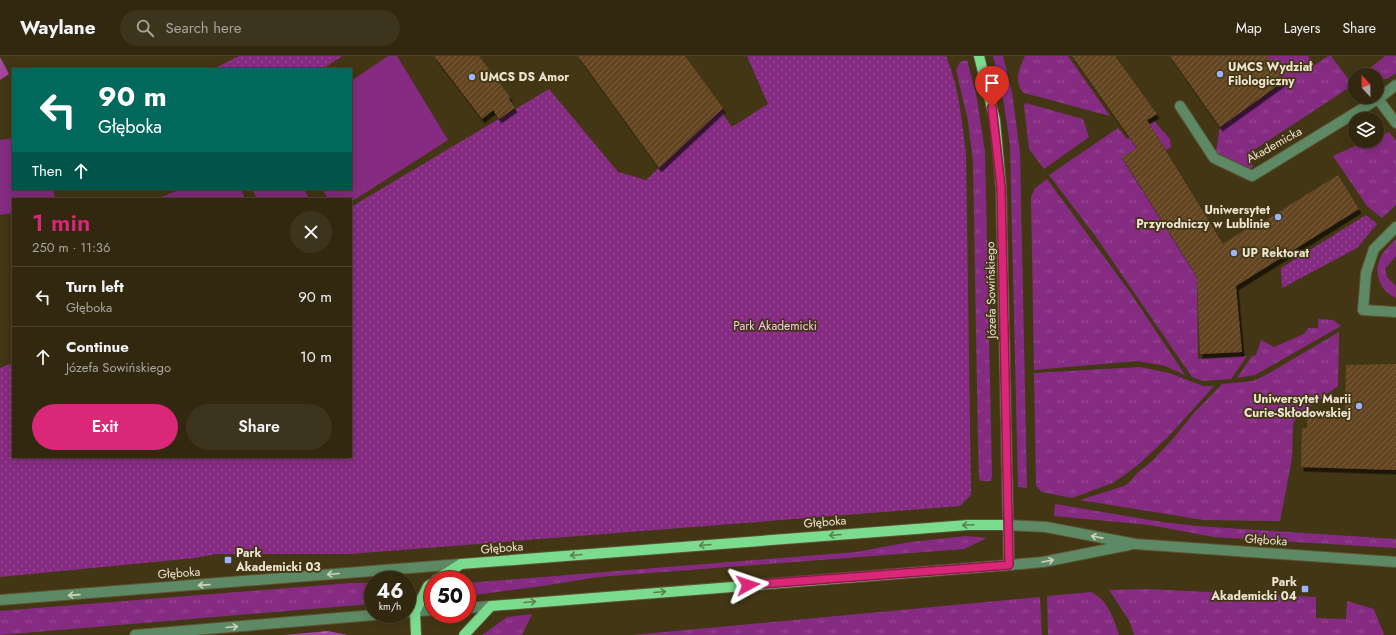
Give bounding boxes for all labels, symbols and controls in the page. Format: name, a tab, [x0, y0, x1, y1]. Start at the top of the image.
search box	[120, 10, 400, 46]
text: Waylane	[20, 14, 96, 41]
icon: search	[134, 17, 156, 39]
text: Search here	[166, 17, 241, 39]
text: Map	[1236, 18, 1262, 38]
text: Layers	[1284, 18, 1320, 38]
text: Share	[1342, 18, 1376, 38]
place label: UMCS Wydział Filologiczny	[1228, 58, 1313, 90]
pin	[975, 66, 1009, 107]
place label: UMCS DS Amor	[480, 68, 569, 86]
north arrow	[1348, 68, 1384, 104]
map controls	[1348, 68, 1384, 148]
marker: UMCS Wydział Filologiczny	[1215, 69, 1225, 79]
marker: UMCS DS Amor	[467, 72, 477, 82]
icon: arrive	[981, 72, 1003, 94]
text: 90 m	[98, 76, 167, 117]
icon: left	[32, 84, 84, 136]
button: layers	[1348, 112, 1384, 148]
text: Głęboka	[98, 114, 162, 140]
street label: Akademicka	[1243, 122, 1305, 168]
text: Then	[32, 160, 62, 182]
icon: ahead	[70, 160, 92, 182]
place label: Uniwersytet Przyrodniczy w Lublinie	[1136, 201, 1270, 233]
text: 1 min	[32, 205, 90, 240]
button: close	[290, 211, 332, 253]
marker: Uniwersytet Przyrodniczy w Lublinie	[1273, 212, 1283, 222]
text: 250 m · 11:36	[32, 238, 110, 257]
street label: Józefa Sowińskiego	[981, 241, 1001, 341]
place label: UP Rektorat	[1242, 244, 1309, 262]
marker: UP Rektorat	[1229, 248, 1239, 258]
text: Turn left	[66, 276, 124, 298]
icon: left	[32, 286, 54, 308]
text: 90 m	[298, 286, 332, 308]
text: Głęboka	[66, 298, 112, 317]
park label: Park Akademicki	[733, 317, 817, 335]
text: Continue	[66, 336, 129, 358]
icon: ahead	[32, 346, 54, 368]
text: 10 m	[300, 346, 332, 368]
text: Józefa Sowińskiego	[66, 358, 171, 377]
place label: Uniwersytet Marii Curie-Skłodowskiej	[1244, 390, 1351, 422]
marker: Uniwersytet Marii Curie-Skłodowskiej	[1354, 401, 1364, 411]
button: Exit	[32, 404, 178, 450]
button: Share	[186, 404, 332, 450]
street label: Głęboka	[803, 511, 847, 533]
one-way arrow	[962, 521, 975, 528]
street label: Głęboka	[1244, 530, 1288, 550]
one-way arrow	[829, 531, 842, 538]
one-way arrow	[1091, 533, 1104, 541]
street label: Głęboka	[480, 537, 524, 559]
one-way arrow	[699, 541, 712, 548]
place label: Park Akademicki 03	[235, 544, 321, 576]
one-way arrow	[570, 552, 583, 559]
marker: Park Akademicki 03	[223, 555, 233, 565]
one-way arrow	[1041, 557, 1054, 565]
street label: Głęboka	[157, 563, 201, 583]
position arrow	[727, 564, 769, 606]
one-way arrow	[327, 571, 340, 578]
speed limit sign: 50	[424, 571, 476, 623]
place label: Park Akademicki 04	[1210, 573, 1297, 605]
text: 46	[376, 577, 404, 606]
one-way arrow	[198, 581, 211, 588]
marker: Park Akademicki 04	[1300, 584, 1310, 594]
one-way arrow	[653, 588, 666, 595]
one-way arrow	[68, 591, 81, 598]
one-way arrow	[523, 598, 536, 606]
text: km/h	[379, 599, 401, 614]
one-way arrow	[225, 623, 238, 631]

